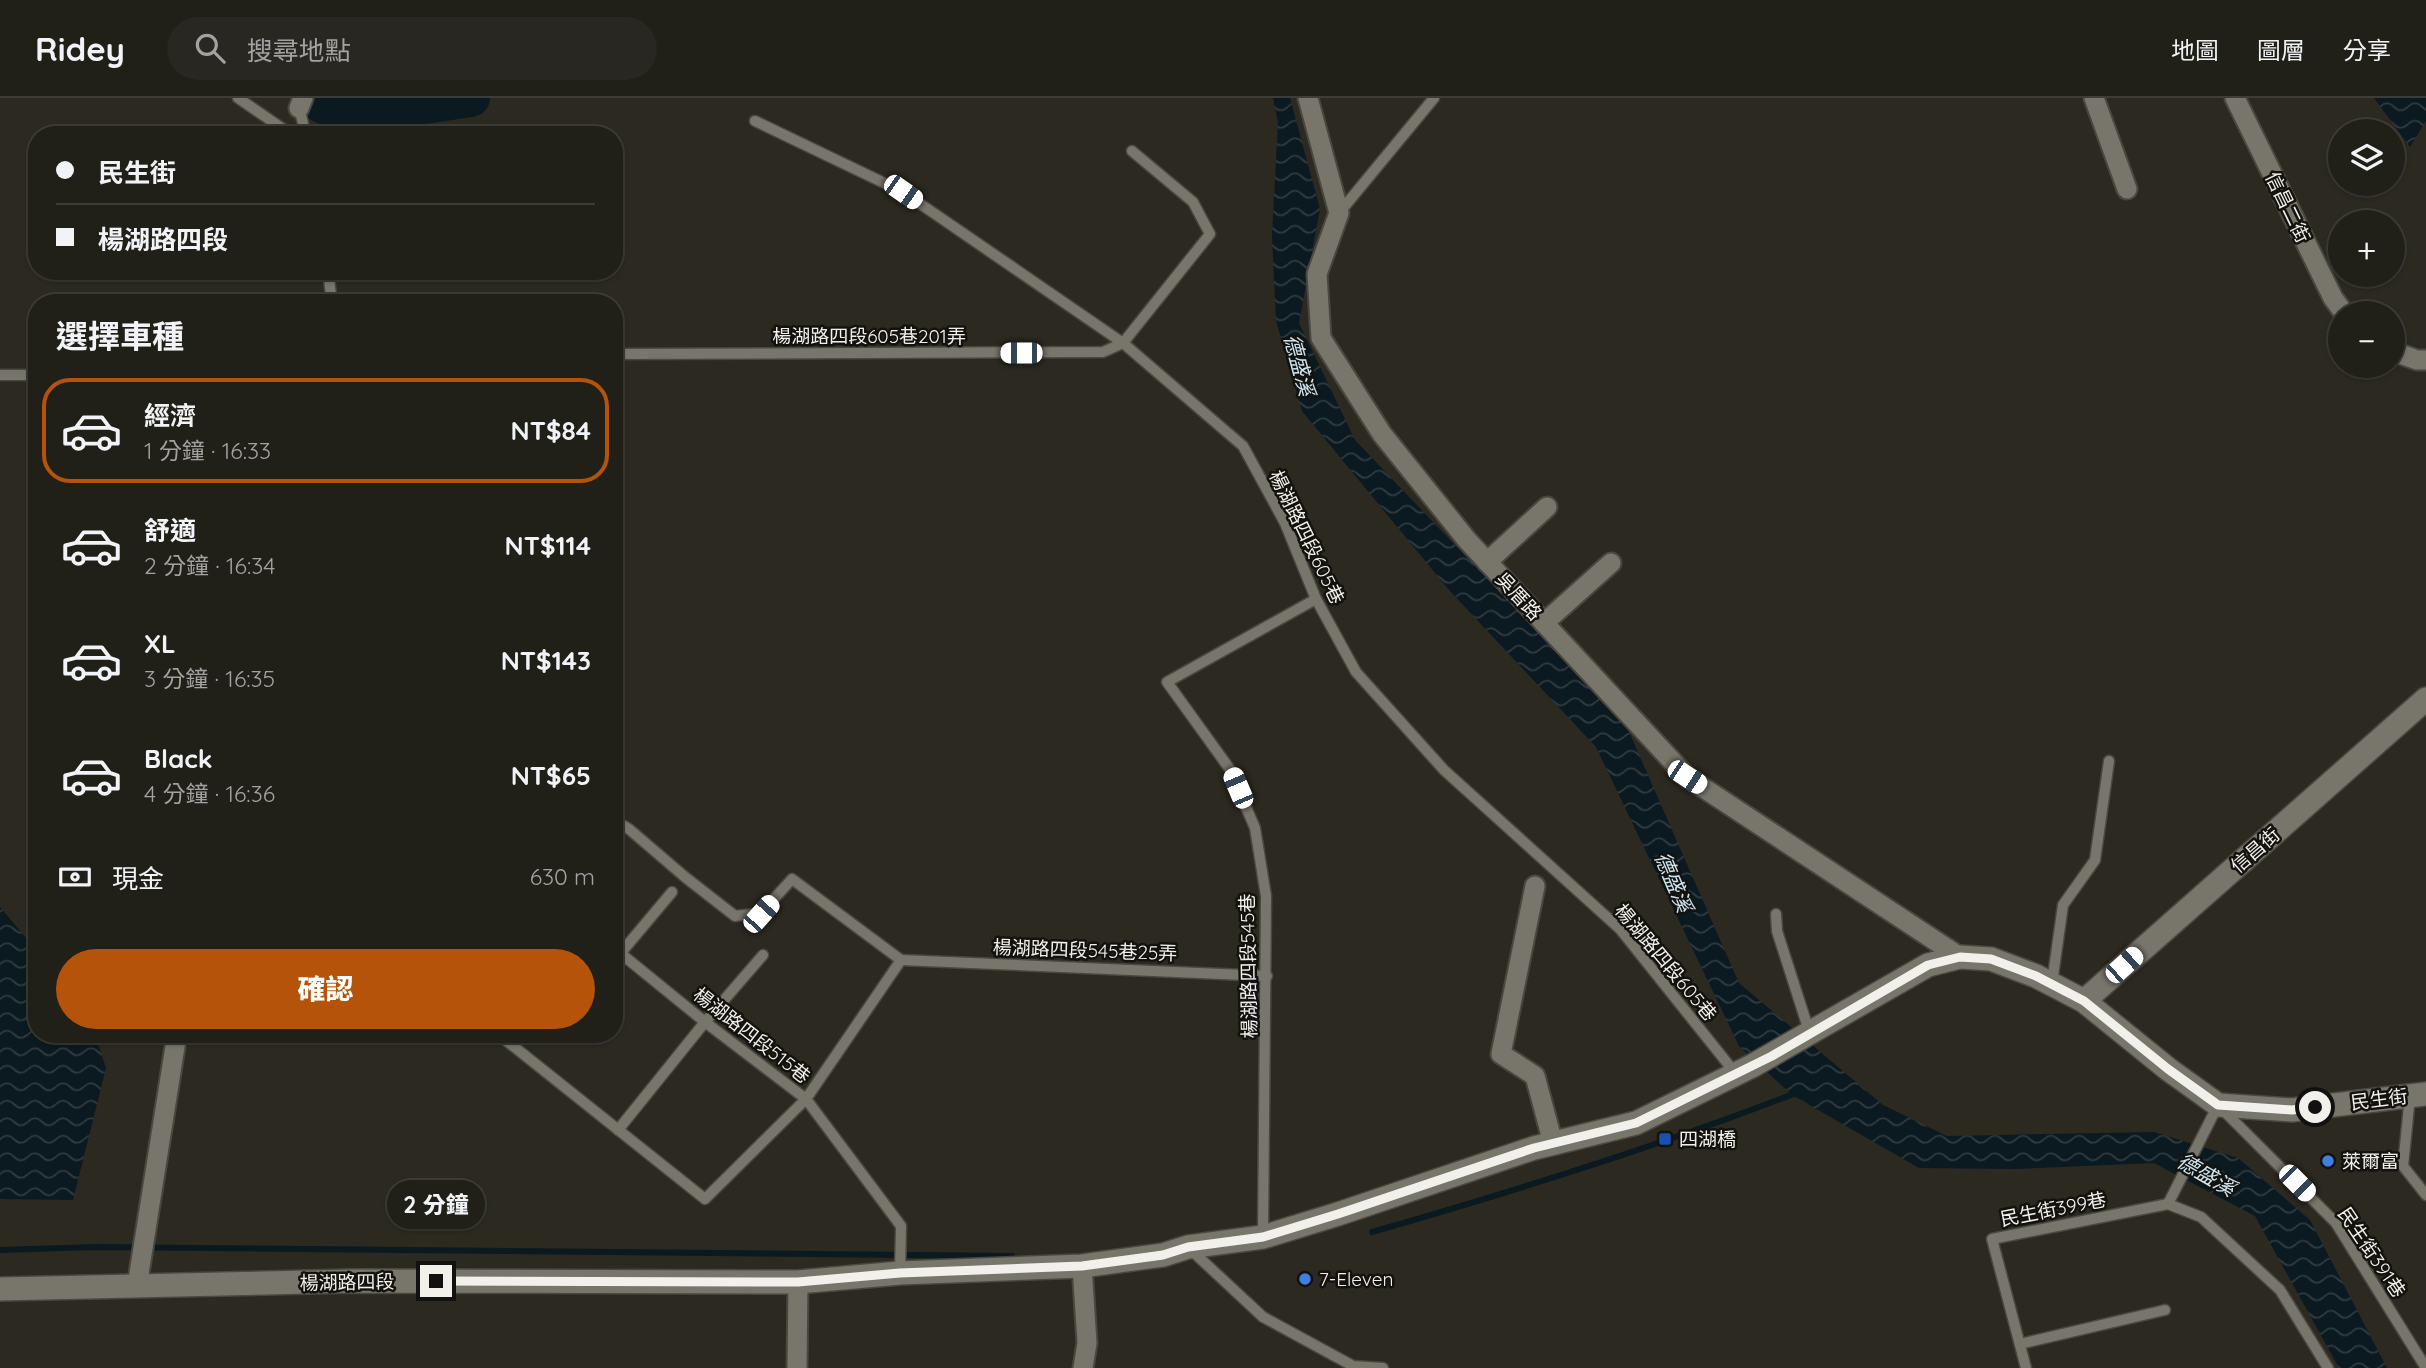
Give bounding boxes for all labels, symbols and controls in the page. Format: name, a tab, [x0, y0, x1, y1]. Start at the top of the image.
search box	[167, 17, 657, 80]
text: Ridey	[35, 28, 125, 69]
icon: search	[191, 29, 229, 67]
text: 搜尋地點	[247, 34, 351, 67]
text: 地圖	[2171, 35, 2219, 65]
text: 圖層	[2257, 35, 2305, 65]
text: 分享	[2343, 35, 2391, 65]
map controls	[2328, 119, 2405, 378]
button: layers	[2328, 119, 2405, 196]
text: 民生街	[98, 156, 176, 189]
street label: 信昌二街	[2261, 168, 2315, 246]
car	[880, 171, 927, 213]
button: +	[2328, 210, 2405, 287]
text: 楊湖路四段	[98, 223, 228, 256]
button: −	[2328, 301, 2405, 378]
text: 選擇車種	[56, 316, 184, 356]
street label: 楊湖路四段605巷201弄	[772, 324, 966, 348]
water label: 德盛溪	[1279, 331, 1321, 401]
car	[1001, 343, 1043, 364]
icon: car	[60, 399, 123, 462]
text: 經濟	[144, 399, 196, 432]
text: NT$84	[511, 414, 591, 447]
text: 1 分鐘 · 16:33	[144, 436, 271, 465]
street label: 楊湖路四段605巷	[1264, 466, 1350, 608]
icon: car	[60, 514, 123, 577]
text: 舒適	[144, 514, 196, 547]
text: NT$114	[505, 529, 591, 562]
text: 2 分鐘 · 16:34	[144, 551, 275, 580]
street label: 吳厝路	[1491, 567, 1547, 625]
text: XL	[144, 627, 176, 660]
icon: car	[60, 629, 123, 692]
text: NT$143	[501, 644, 591, 677]
text: 3 分鐘 · 16:35	[144, 664, 275, 693]
text: Black	[144, 742, 213, 775]
icon: car	[60, 744, 123, 807]
car	[1664, 757, 1711, 797]
text: NT$65	[511, 759, 591, 792]
car	[1221, 765, 1256, 811]
text: 4 分鐘 · 16:36	[144, 779, 275, 808]
street label: 信昌街	[2226, 822, 2284, 878]
water label: 德盛溪	[1650, 848, 1699, 918]
icon: cash	[56, 858, 94, 896]
text: 現金	[112, 862, 164, 895]
text: 630 m	[530, 862, 595, 891]
car	[740, 891, 783, 937]
street label: 楊湖路四段545巷	[1235, 893, 1261, 1039]
street label: 楊湖路四段605巷	[1610, 898, 1722, 1026]
street label: 楊湖路四段545巷25弄	[992, 935, 1178, 965]
car	[2102, 943, 2147, 987]
button: 確認	[56, 949, 595, 1029]
street label: 楊湖路四段515巷	[689, 982, 815, 1088]
street label: 民生街	[2349, 1084, 2409, 1114]
route start	[2299, 1091, 2331, 1123]
place label: 四湖橋	[1679, 1127, 1736, 1151]
marker: 四湖橋	[1657, 1131, 1673, 1147]
water label: 德盛溪	[2173, 1147, 2243, 1203]
place label: 萊爾富	[2342, 1149, 2399, 1173]
marker: 萊爾富	[2320, 1153, 2336, 1169]
car	[2275, 1161, 2320, 1205]
callout: 2 分鐘	[387, 1180, 485, 1228]
street label: 民生街399巷	[1998, 1187, 2108, 1231]
text: 2 分鐘	[403, 1190, 469, 1219]
street label: 民生街391巷	[2333, 1202, 2411, 1302]
route end	[420, 1265, 452, 1297]
place label: 7-Eleven	[1319, 1267, 1393, 1291]
street label: 楊湖路四段	[299, 1269, 395, 1295]
marker: 7-Eleven	[1297, 1271, 1313, 1287]

